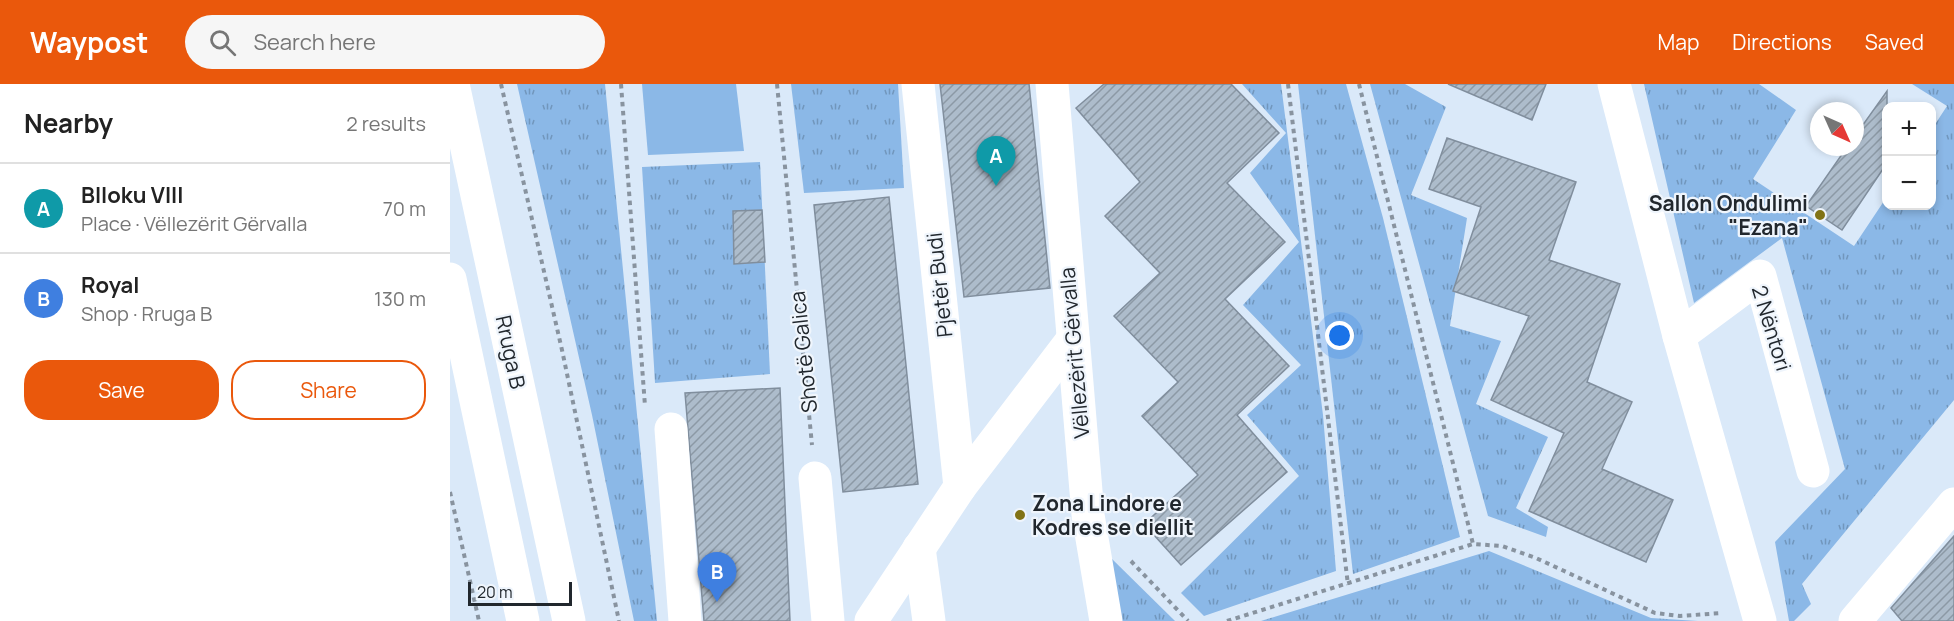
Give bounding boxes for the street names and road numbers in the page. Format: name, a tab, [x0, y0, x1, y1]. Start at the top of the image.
street label: Pjetër Budi	[920, 231, 958, 339]
street label: Vëllezërit Gërvalla	[1053, 266, 1095, 440]
street label: 2 Nëntori	[1746, 282, 1798, 374]
street label: Shotë Galica	[783, 290, 823, 414]
street label: Rruga B	[490, 313, 532, 391]

